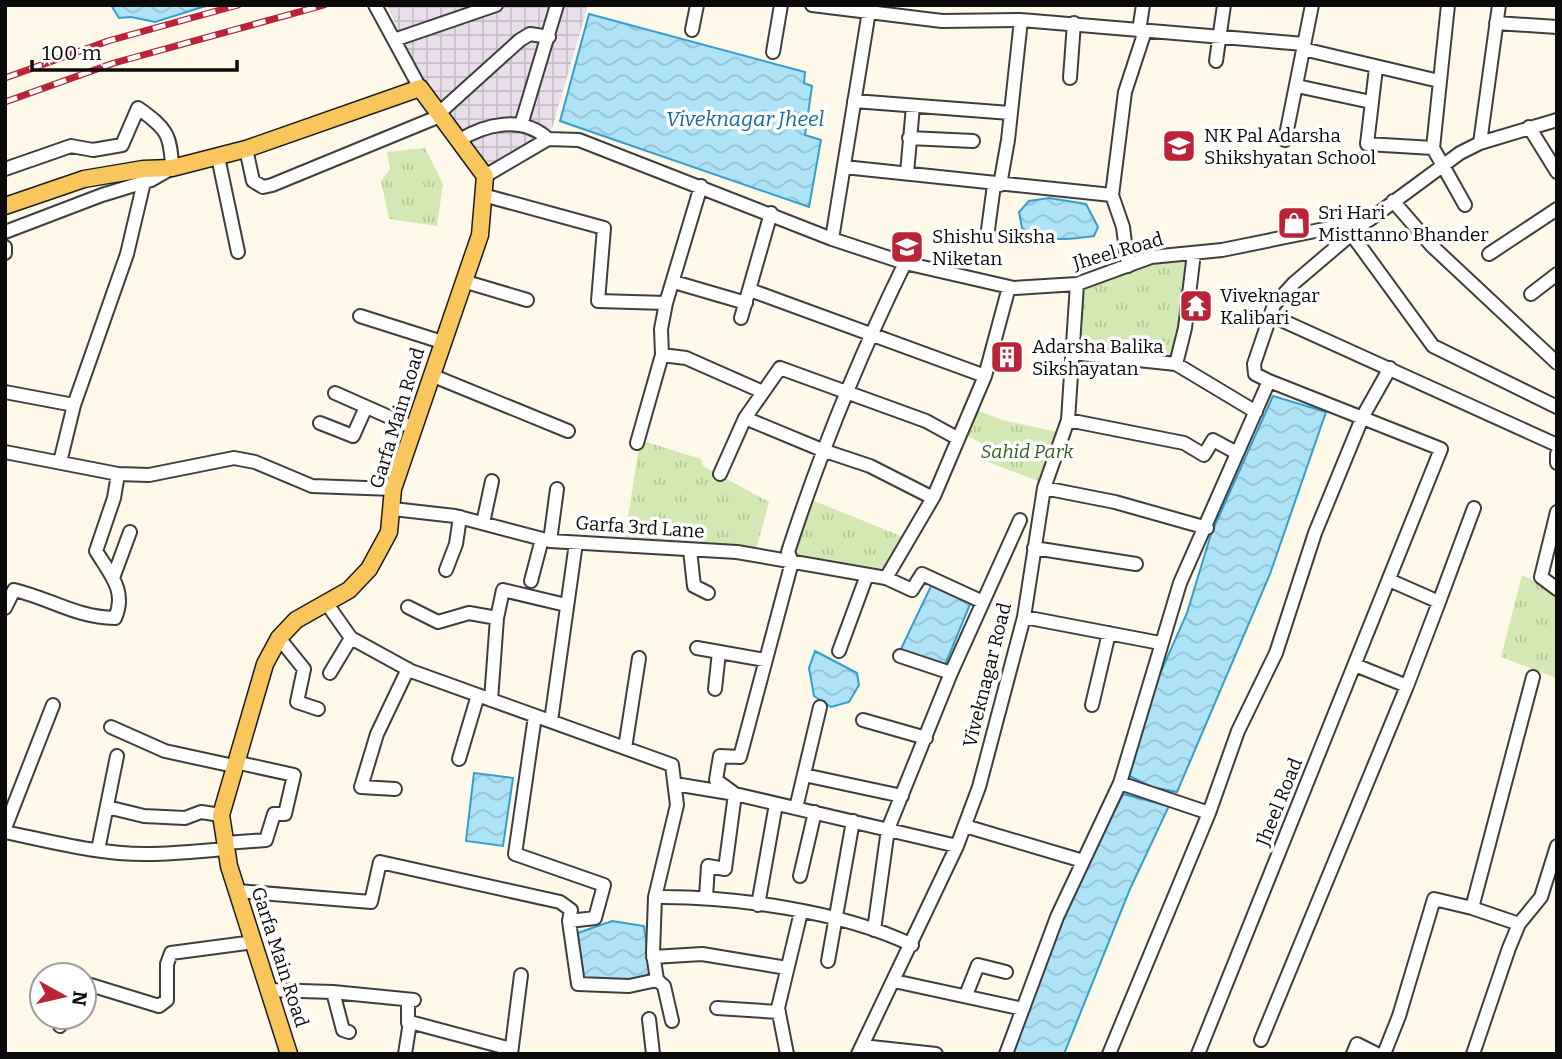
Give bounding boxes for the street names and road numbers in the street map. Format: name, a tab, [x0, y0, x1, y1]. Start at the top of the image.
street label: Jheel Road	[1069, 227, 1166, 275]
street label: Garfa Main Road	[365, 345, 429, 491]
street label: Garfa 3rd Lane	[575, 511, 705, 543]
street label: Viveknagar Road	[958, 600, 1016, 750]
street label: Jheel Road	[1251, 755, 1307, 850]
street label: Garfa Main Road	[246, 884, 314, 1030]

